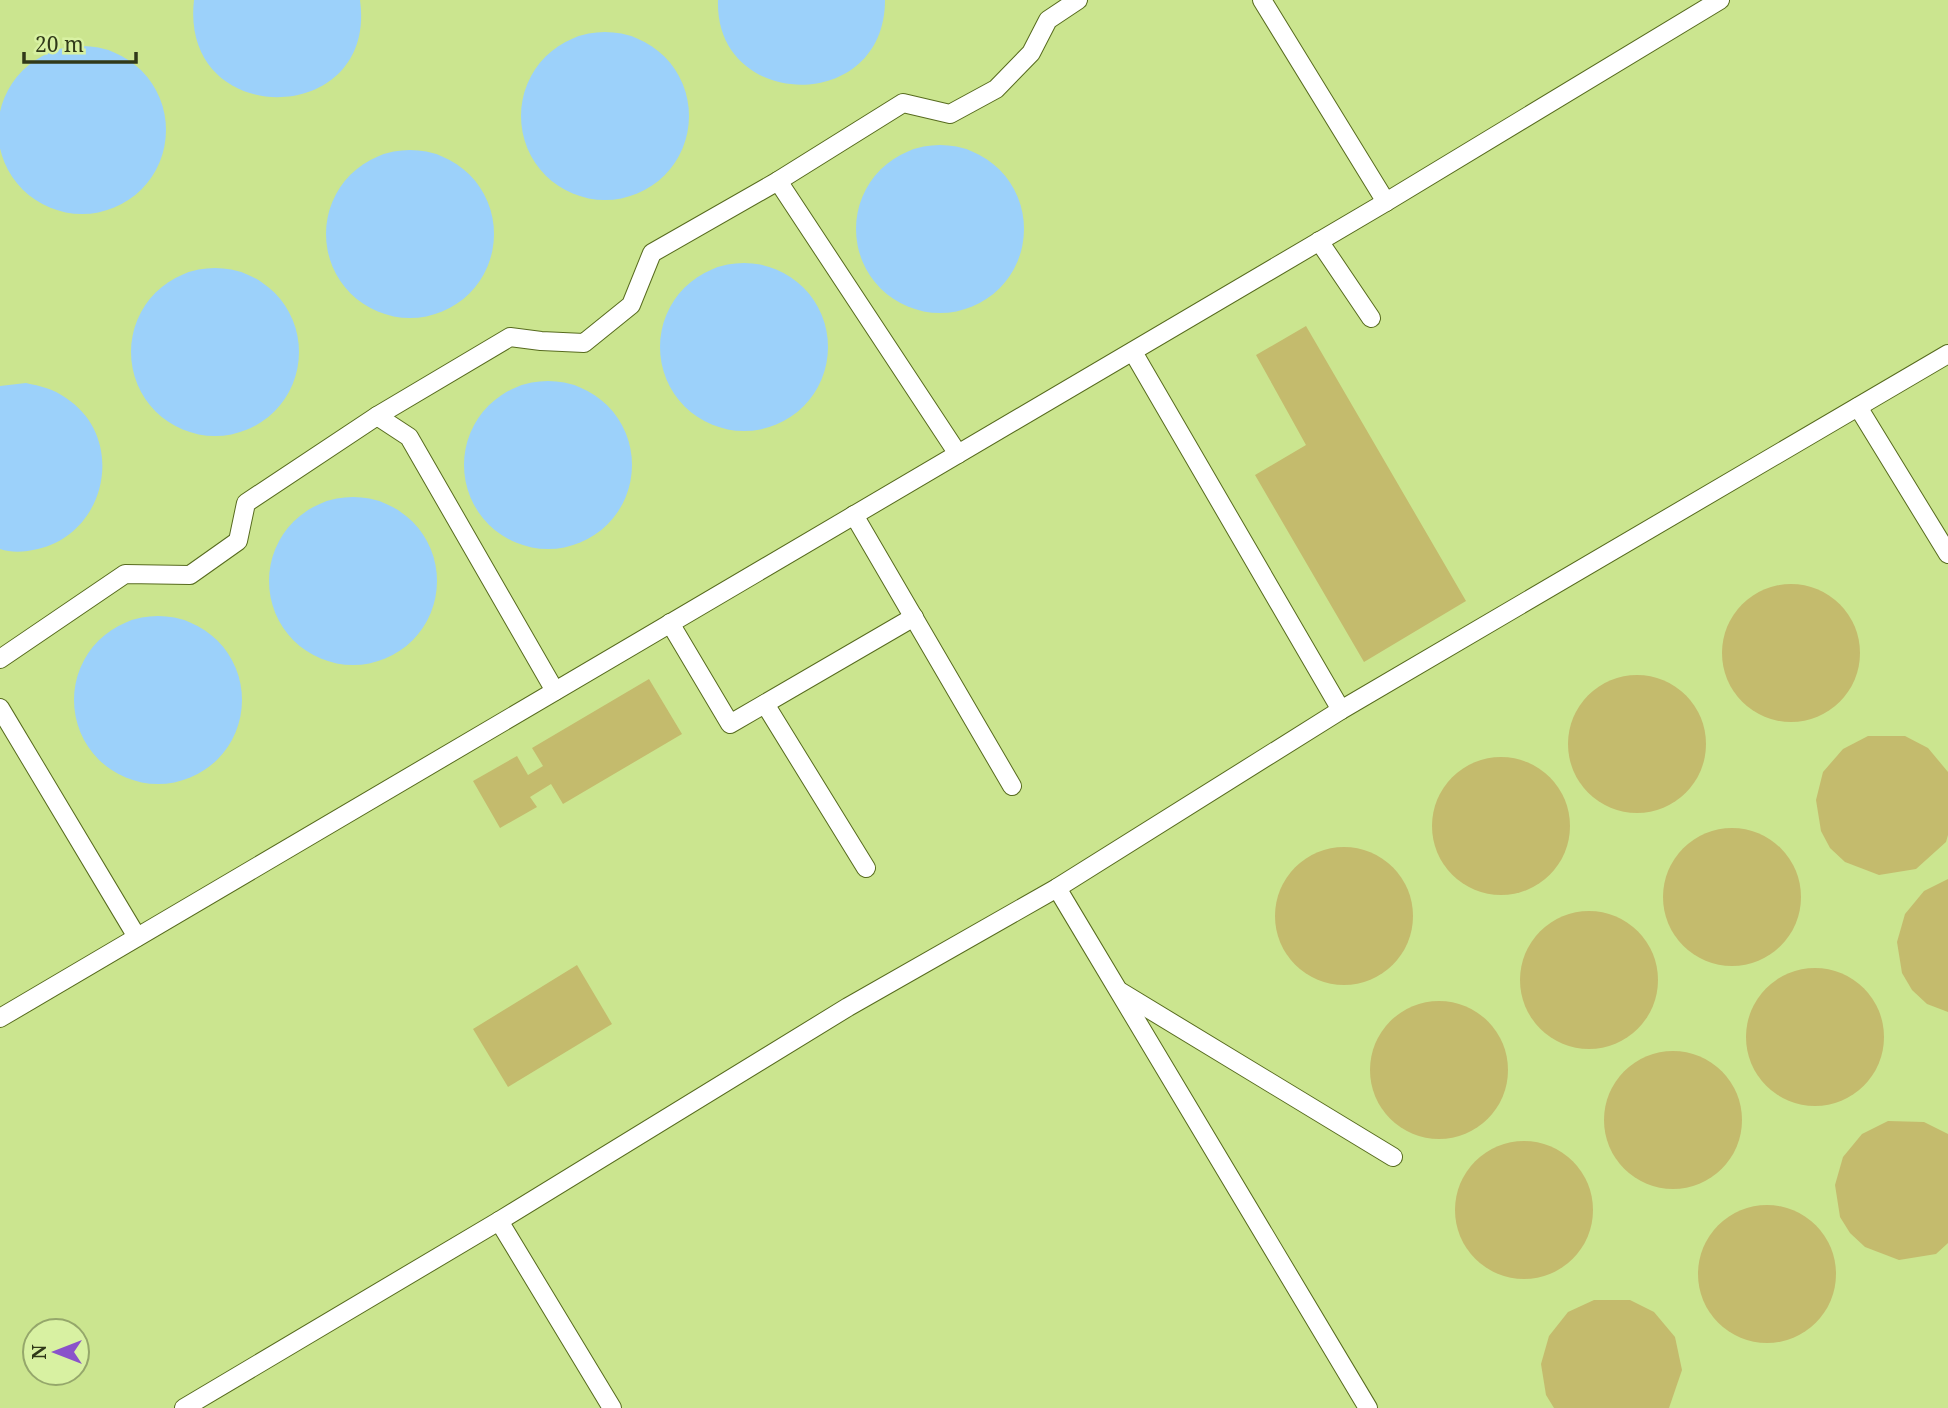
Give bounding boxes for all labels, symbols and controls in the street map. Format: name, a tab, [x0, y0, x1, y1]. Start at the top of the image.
scale bar	[24, 21, 136, 65]
text: 20 m	[35, 30, 84, 58]
north arrow	[21, 1317, 91, 1387]
text: N	[26, 1344, 52, 1359]

